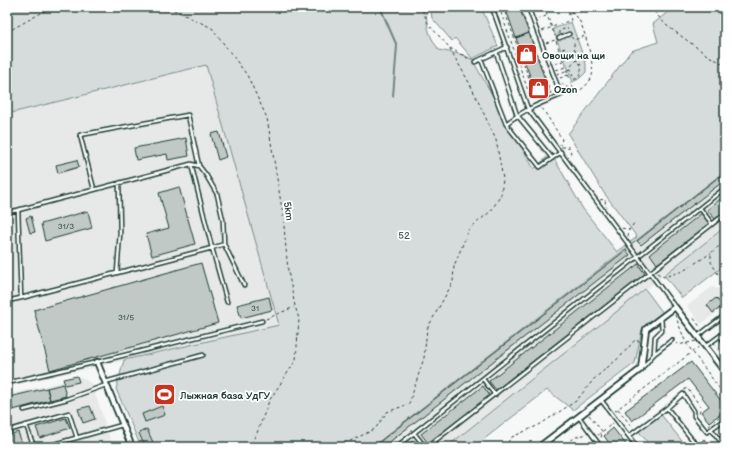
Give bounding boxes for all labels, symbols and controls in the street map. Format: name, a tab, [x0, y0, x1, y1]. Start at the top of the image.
shop icon: Овощи на щи	[513, 42, 539, 68]
place label: Овощи на щи	[542, 50, 606, 62]
shop icon: Ozon	[525, 76, 551, 102]
place label: Ozon	[554, 84, 578, 96]
street label: 5km	[281, 201, 295, 221]
house number: 31/3	[58, 222, 74, 231]
park label: 52	[398, 230, 410, 242]
house number: 31	[251, 304, 259, 313]
house number: 31/5	[118, 313, 135, 322]
sports icon: Лыжная база УдГУ	[152, 382, 178, 408]
place label: Лыжная база УдГУ	[179, 390, 271, 402]

